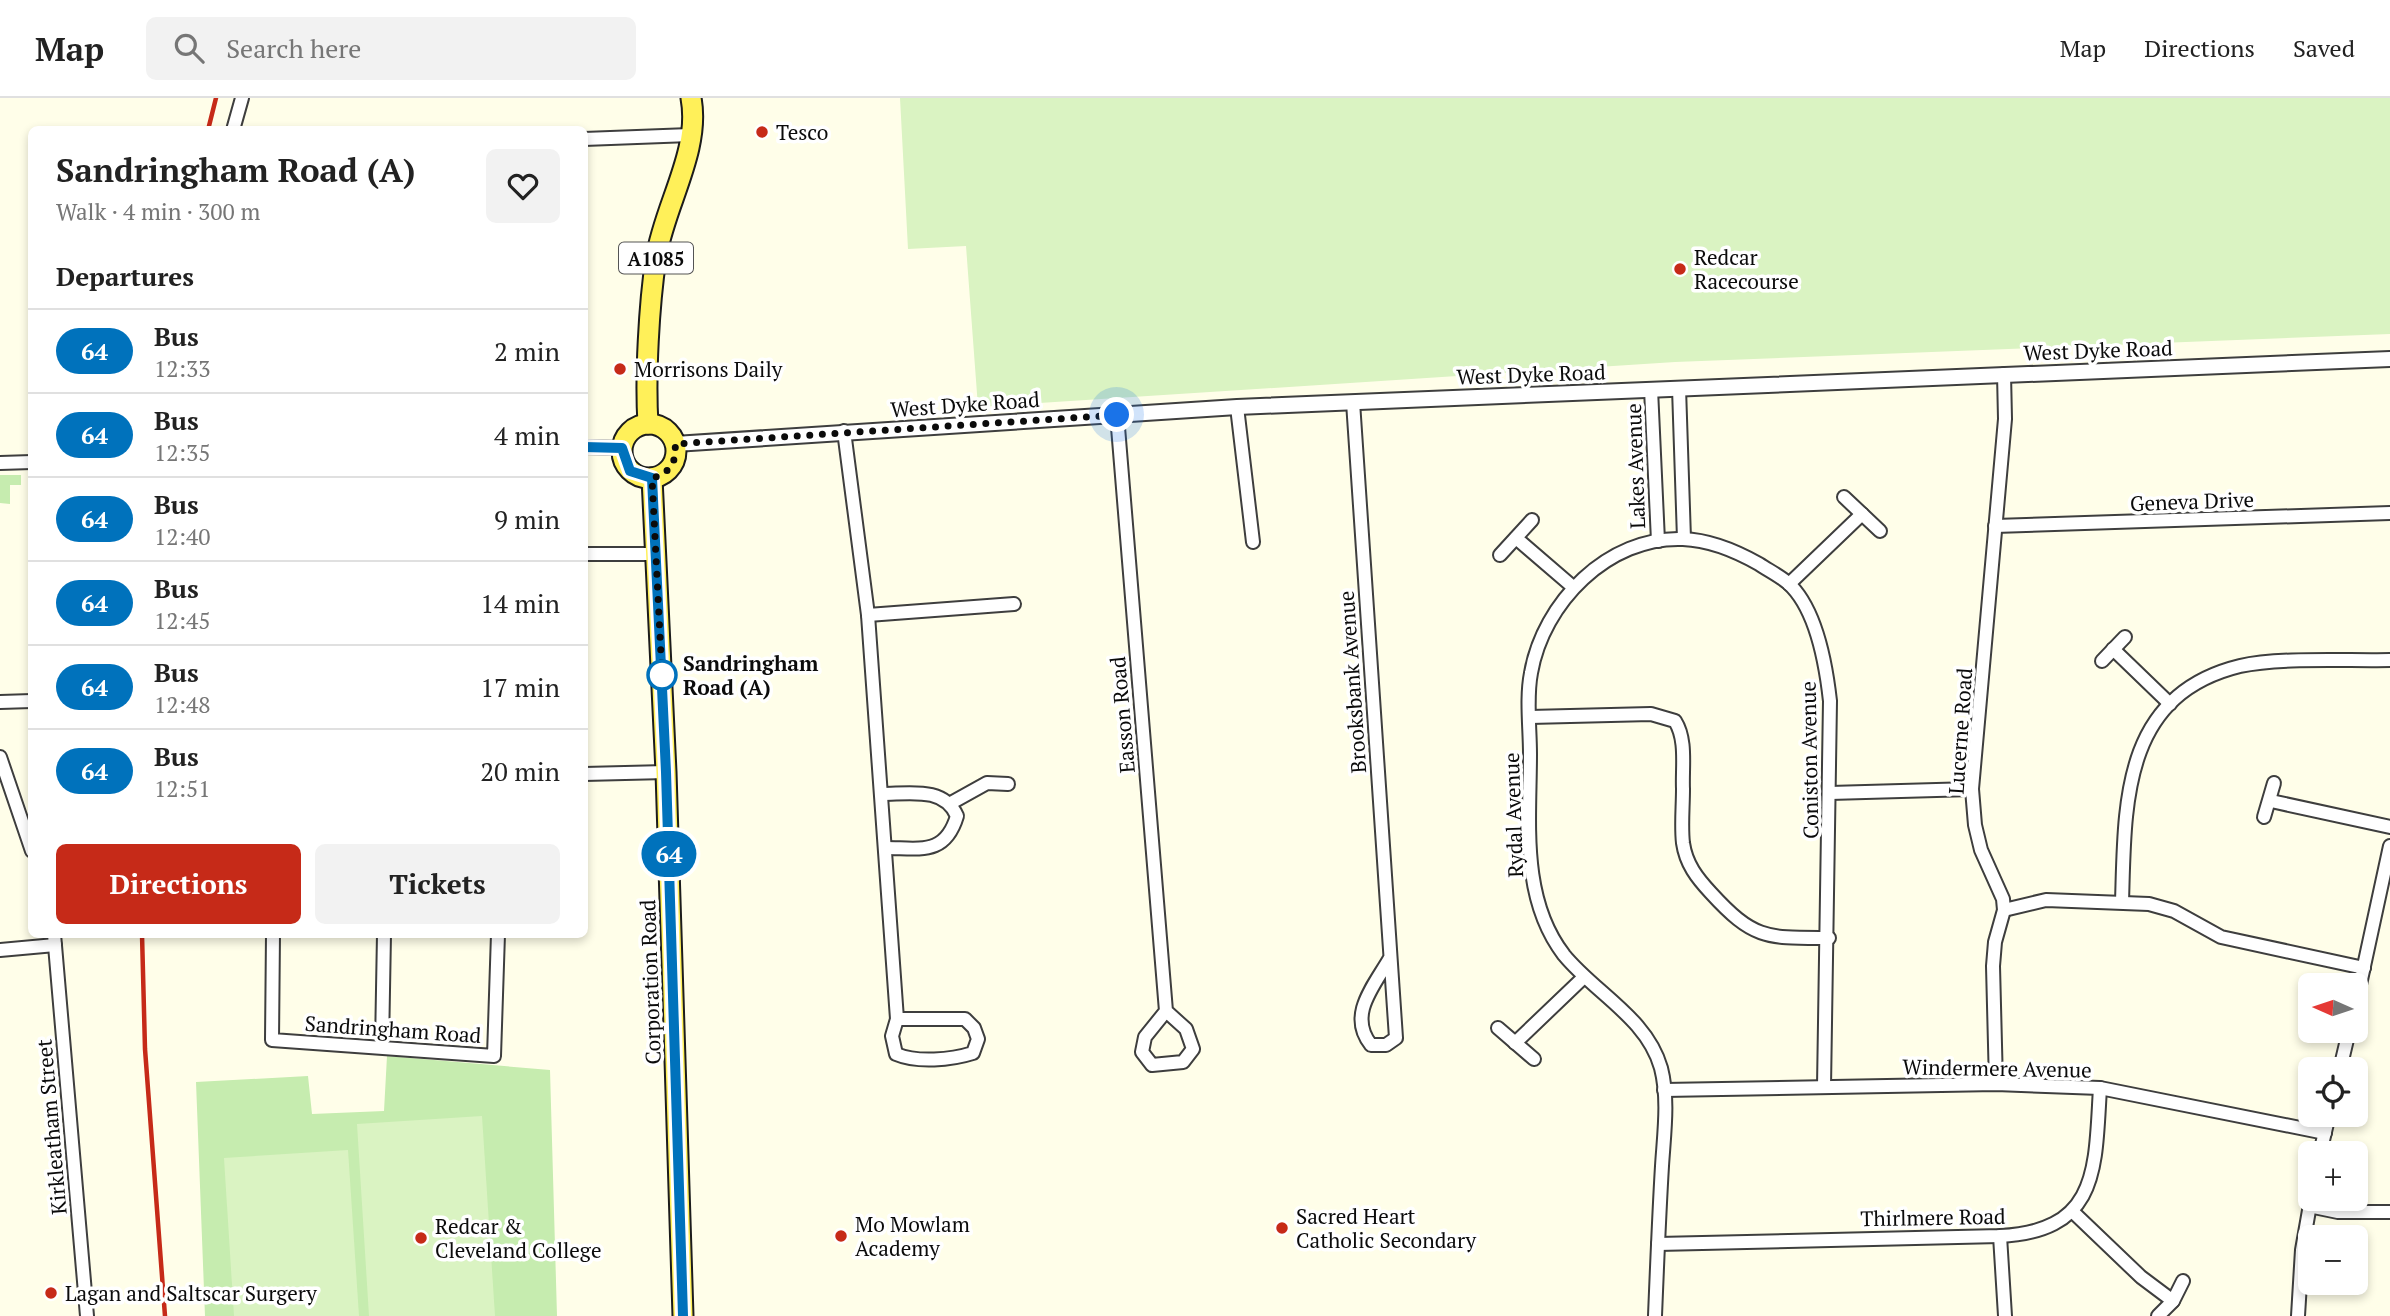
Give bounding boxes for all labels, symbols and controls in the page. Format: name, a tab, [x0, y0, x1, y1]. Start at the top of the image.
search box	[146, 17, 636, 80]
text: Map	[35, 27, 104, 70]
icon: search	[170, 29, 208, 67]
text: Search here	[226, 31, 361, 65]
text: Map	[2060, 32, 2106, 64]
text: Directions	[2144, 32, 2255, 64]
text: Saved	[2293, 32, 2355, 64]
place label: Tesco	[776, 118, 828, 146]
marker: Tesco	[754, 124, 770, 140]
text: Sandringham Road (A)	[56, 148, 415, 191]
button: heart	[486, 149, 560, 223]
text: Walk · 4 min · 300 m	[56, 196, 260, 227]
road number: A1085	[619, 242, 693, 274]
place label: Redcar Racecourse	[1694, 243, 1799, 295]
text: Departures	[56, 259, 194, 293]
marker: Redcar Racecourse	[1672, 261, 1688, 277]
text: Bus	[154, 319, 199, 353]
street label: West Dyke Road	[2023, 333, 2173, 367]
text: 2 min	[494, 334, 560, 368]
text: 64	[81, 335, 108, 367]
text: 12:33	[154, 353, 211, 384]
place label: Morrisons Daily	[634, 355, 783, 383]
street label: West Dyke Road	[1456, 357, 1606, 391]
marker: Morrisons Daily	[612, 361, 628, 377]
street label: West Dyke Road	[890, 385, 1041, 423]
your location	[1099, 397, 1134, 432]
text: Bus	[154, 403, 199, 437]
street label: Lakes Avenue	[1619, 403, 1651, 529]
text: 4 min	[494, 418, 560, 452]
text: 64	[81, 419, 108, 451]
text: 12:35	[154, 437, 211, 468]
street label: Geneva Drive	[2129, 485, 2255, 517]
text: Bus	[154, 487, 199, 521]
text: 9 min	[494, 502, 560, 536]
text: 64	[81, 503, 108, 535]
text: 12:40	[154, 521, 211, 552]
text: Bus	[154, 571, 199, 605]
text: 14 min	[480, 586, 560, 620]
text: 64	[81, 587, 108, 619]
street label: Brooksbank Avenue	[1332, 590, 1372, 774]
text: 12:45	[154, 605, 211, 636]
place label: Sandringham Road (A)	[683, 649, 819, 701]
text: Bus	[154, 655, 199, 689]
street label: Easson Road	[1103, 655, 1141, 775]
marker: Sandringham Road (A)	[647, 660, 677, 690]
street label: Lucerne Road	[1942, 667, 1978, 795]
text: 17 min	[480, 670, 560, 704]
text: 64	[81, 671, 108, 703]
street label: Coniston Avenue	[1794, 681, 1824, 839]
text: 12:48	[154, 689, 211, 720]
text: Bus	[154, 739, 199, 773]
street label: Rydal Avenue	[1497, 752, 1529, 878]
text: 20 min	[480, 754, 560, 788]
text: 64	[81, 755, 108, 787]
text: 12:51	[154, 773, 211, 804]
line badge: 64	[638, 831, 700, 877]
text: 64	[655, 838, 683, 870]
button: Directions	[56, 844, 301, 924]
button: Tickets	[315, 844, 560, 924]
street label: Corporation Road	[633, 899, 667, 1065]
north arrow	[2298, 973, 2368, 1043]
map controls	[2298, 973, 2368, 1295]
street label: Sandringham Road	[304, 1009, 483, 1049]
street label: Kirkleatham Street	[29, 1038, 73, 1216]
street label: Windermere Avenue	[1902, 1052, 2092, 1084]
button: locate	[2298, 1057, 2368, 1127]
button: +	[2298, 1141, 2368, 1211]
place label: Sacred Heart Catholic Secondary	[1296, 1202, 1476, 1254]
street label: Thirlmere Road	[1860, 1202, 2006, 1232]
place label: Mo Mowlam Academy	[855, 1210, 970, 1262]
place label: Redcar & Cleveland College	[435, 1212, 601, 1264]
marker: Sacred Heart Catholic Secondary	[1274, 1220, 1290, 1236]
button: −	[2298, 1225, 2368, 1295]
marker: Mo Mowlam Academy	[833, 1228, 849, 1244]
marker: Redcar & Cleveland College	[413, 1230, 429, 1246]
place label: Lagan and Saltscar Surgery	[65, 1279, 317, 1307]
marker: Lagan and Saltscar Surgery	[43, 1285, 59, 1301]

